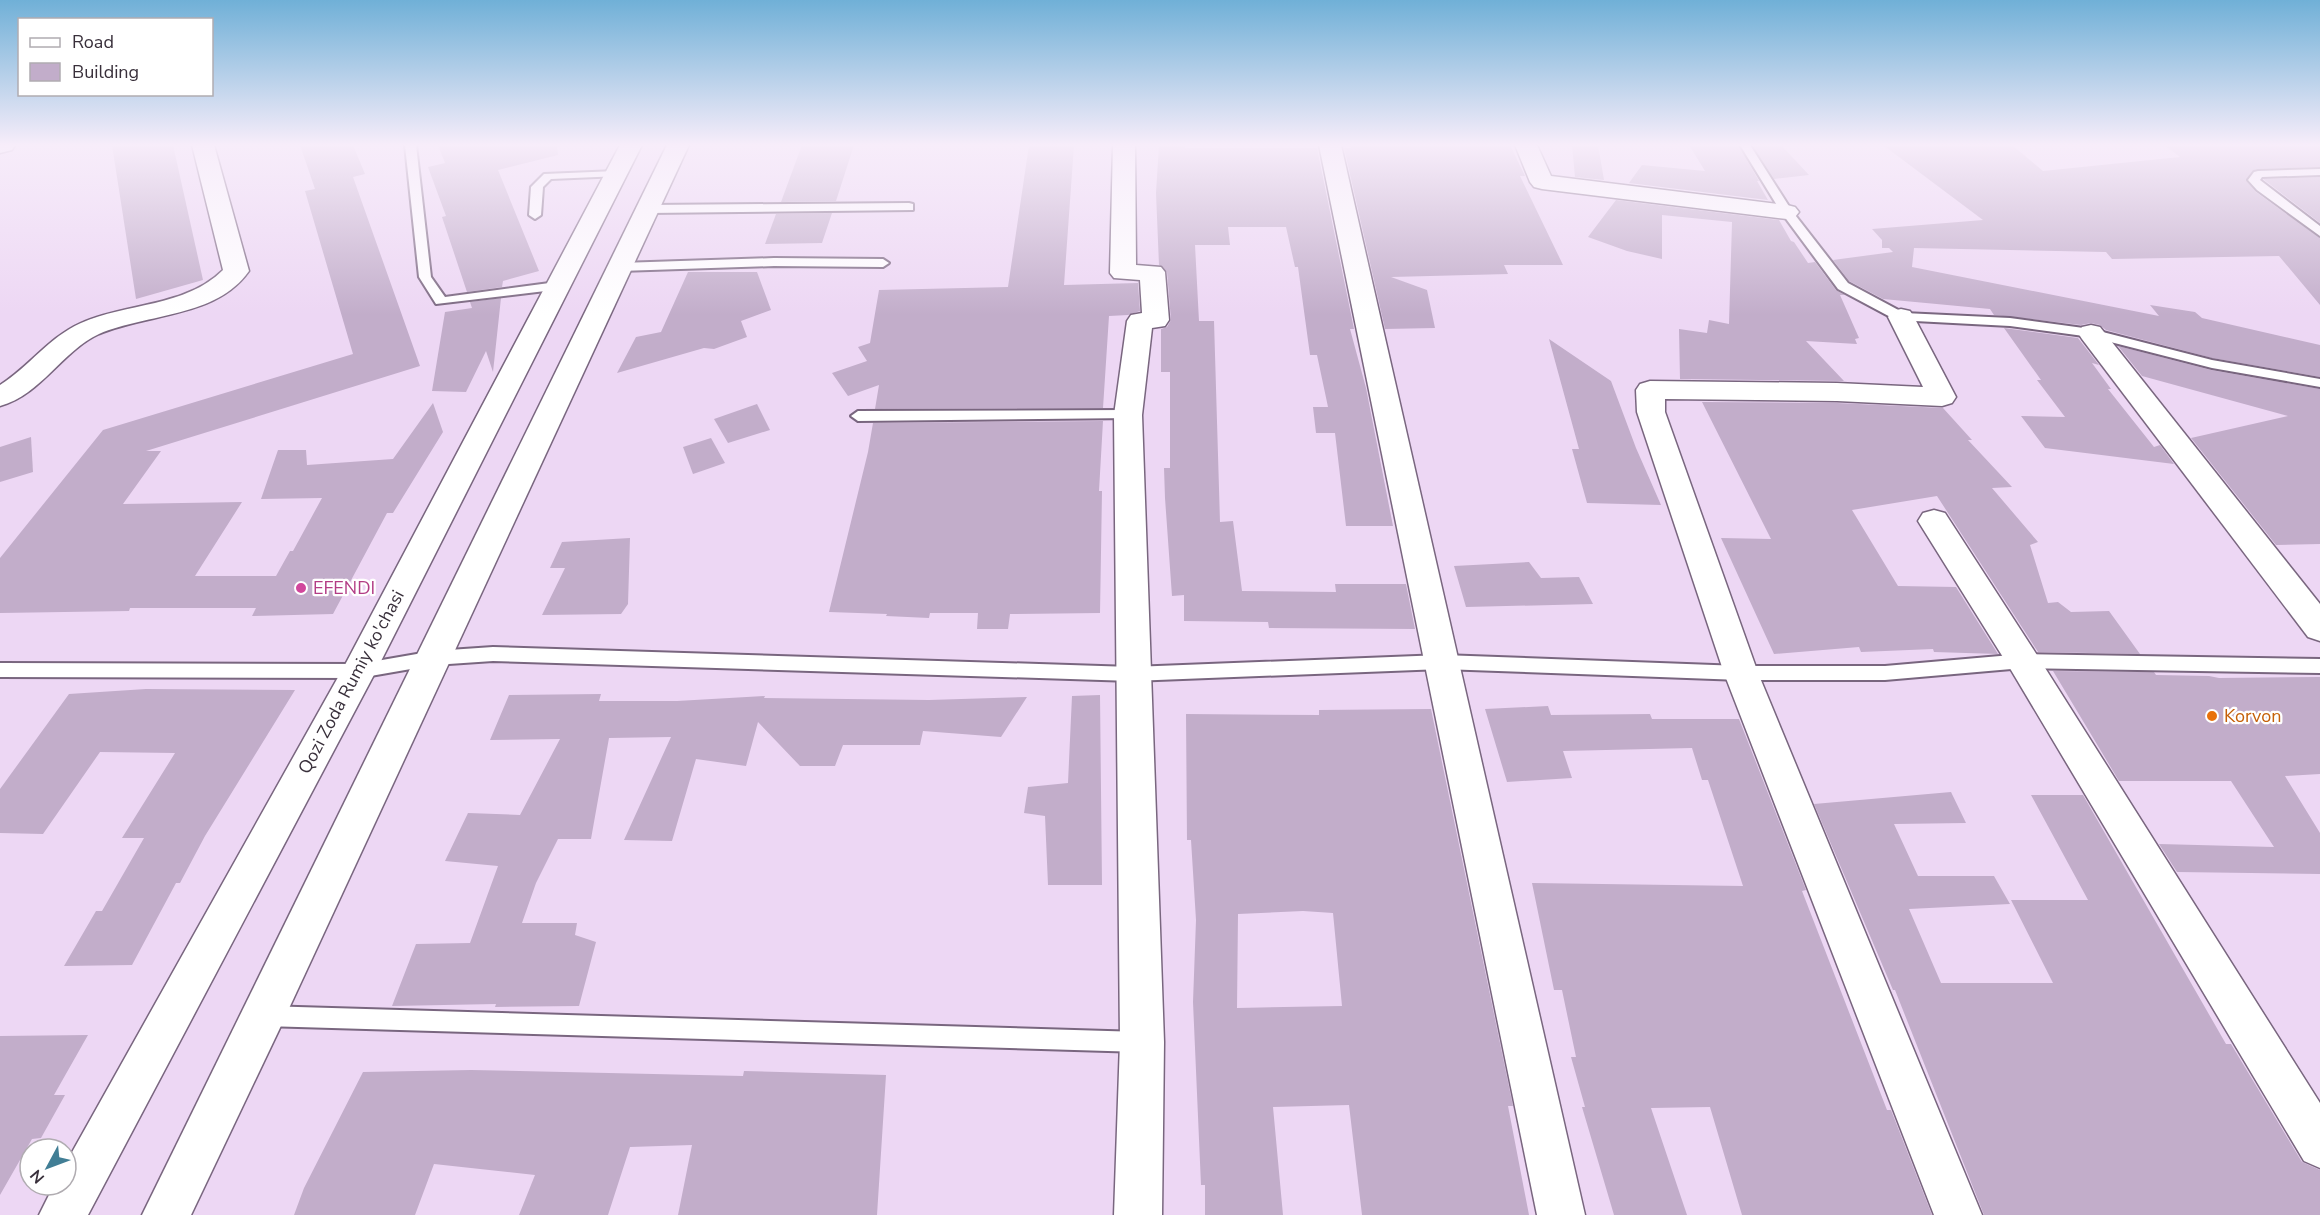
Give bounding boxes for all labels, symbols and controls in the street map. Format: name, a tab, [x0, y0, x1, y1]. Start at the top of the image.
legend	[18, 18, 213, 96]
text: Road	[72, 30, 114, 54]
text: Building	[72, 60, 139, 84]
place label: EFENDI	[313, 576, 375, 600]
marker: EFENDI	[294, 581, 308, 595]
street label: Qozi Zoda Rumiy ko'chasi	[292, 586, 410, 778]
place label: Korvon	[2224, 704, 2281, 728]
marker: Korvon	[2205, 709, 2219, 723]
north arrow	[18, 1137, 78, 1197]
text: N	[25, 1164, 50, 1188]

